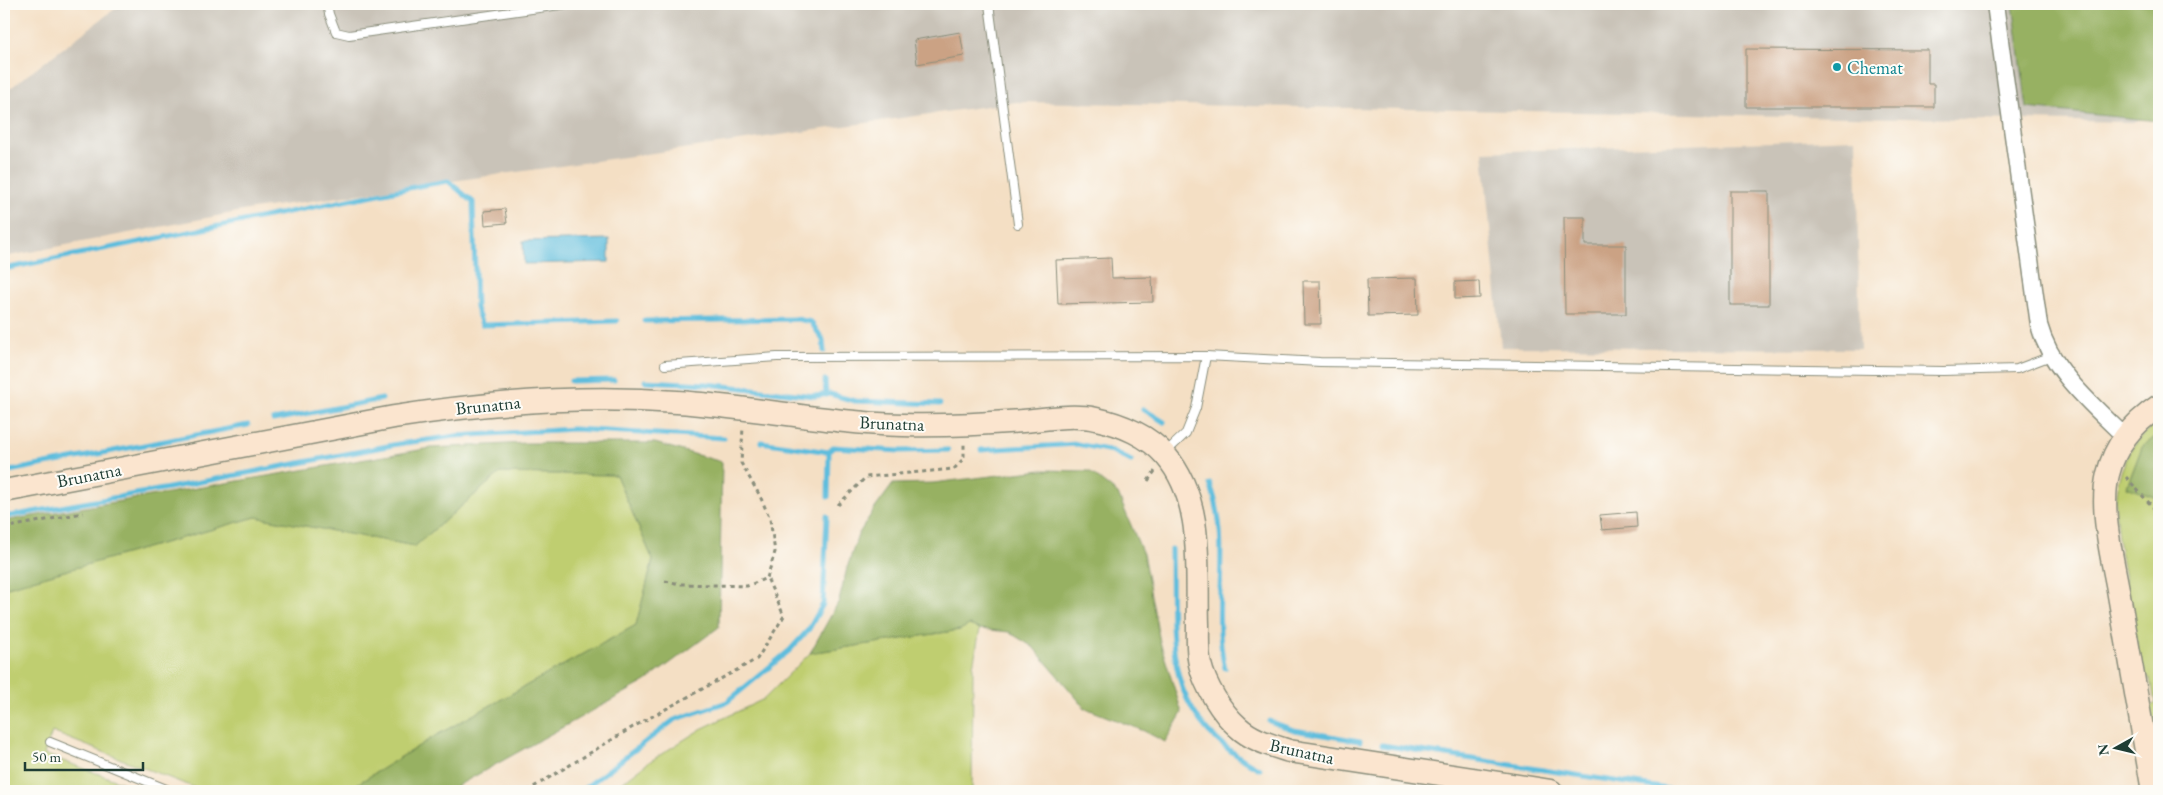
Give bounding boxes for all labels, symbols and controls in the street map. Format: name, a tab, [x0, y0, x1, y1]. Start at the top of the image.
place label: Chemat	[1847, 56, 1903, 79]
marker: Chemat	[1831, 61, 1843, 73]
street label: Brunatna	[454, 390, 522, 420]
street label: Brunatna	[859, 410, 926, 436]
street label: Brunatna	[55, 457, 124, 492]
north arrow	[2090, 722, 2140, 772]
street label: Brunatna	[1268, 733, 1337, 769]
scale bar	[25, 740, 142, 772]
text: N	[2093, 742, 2113, 757]
text: 50 m	[32, 747, 61, 766]

